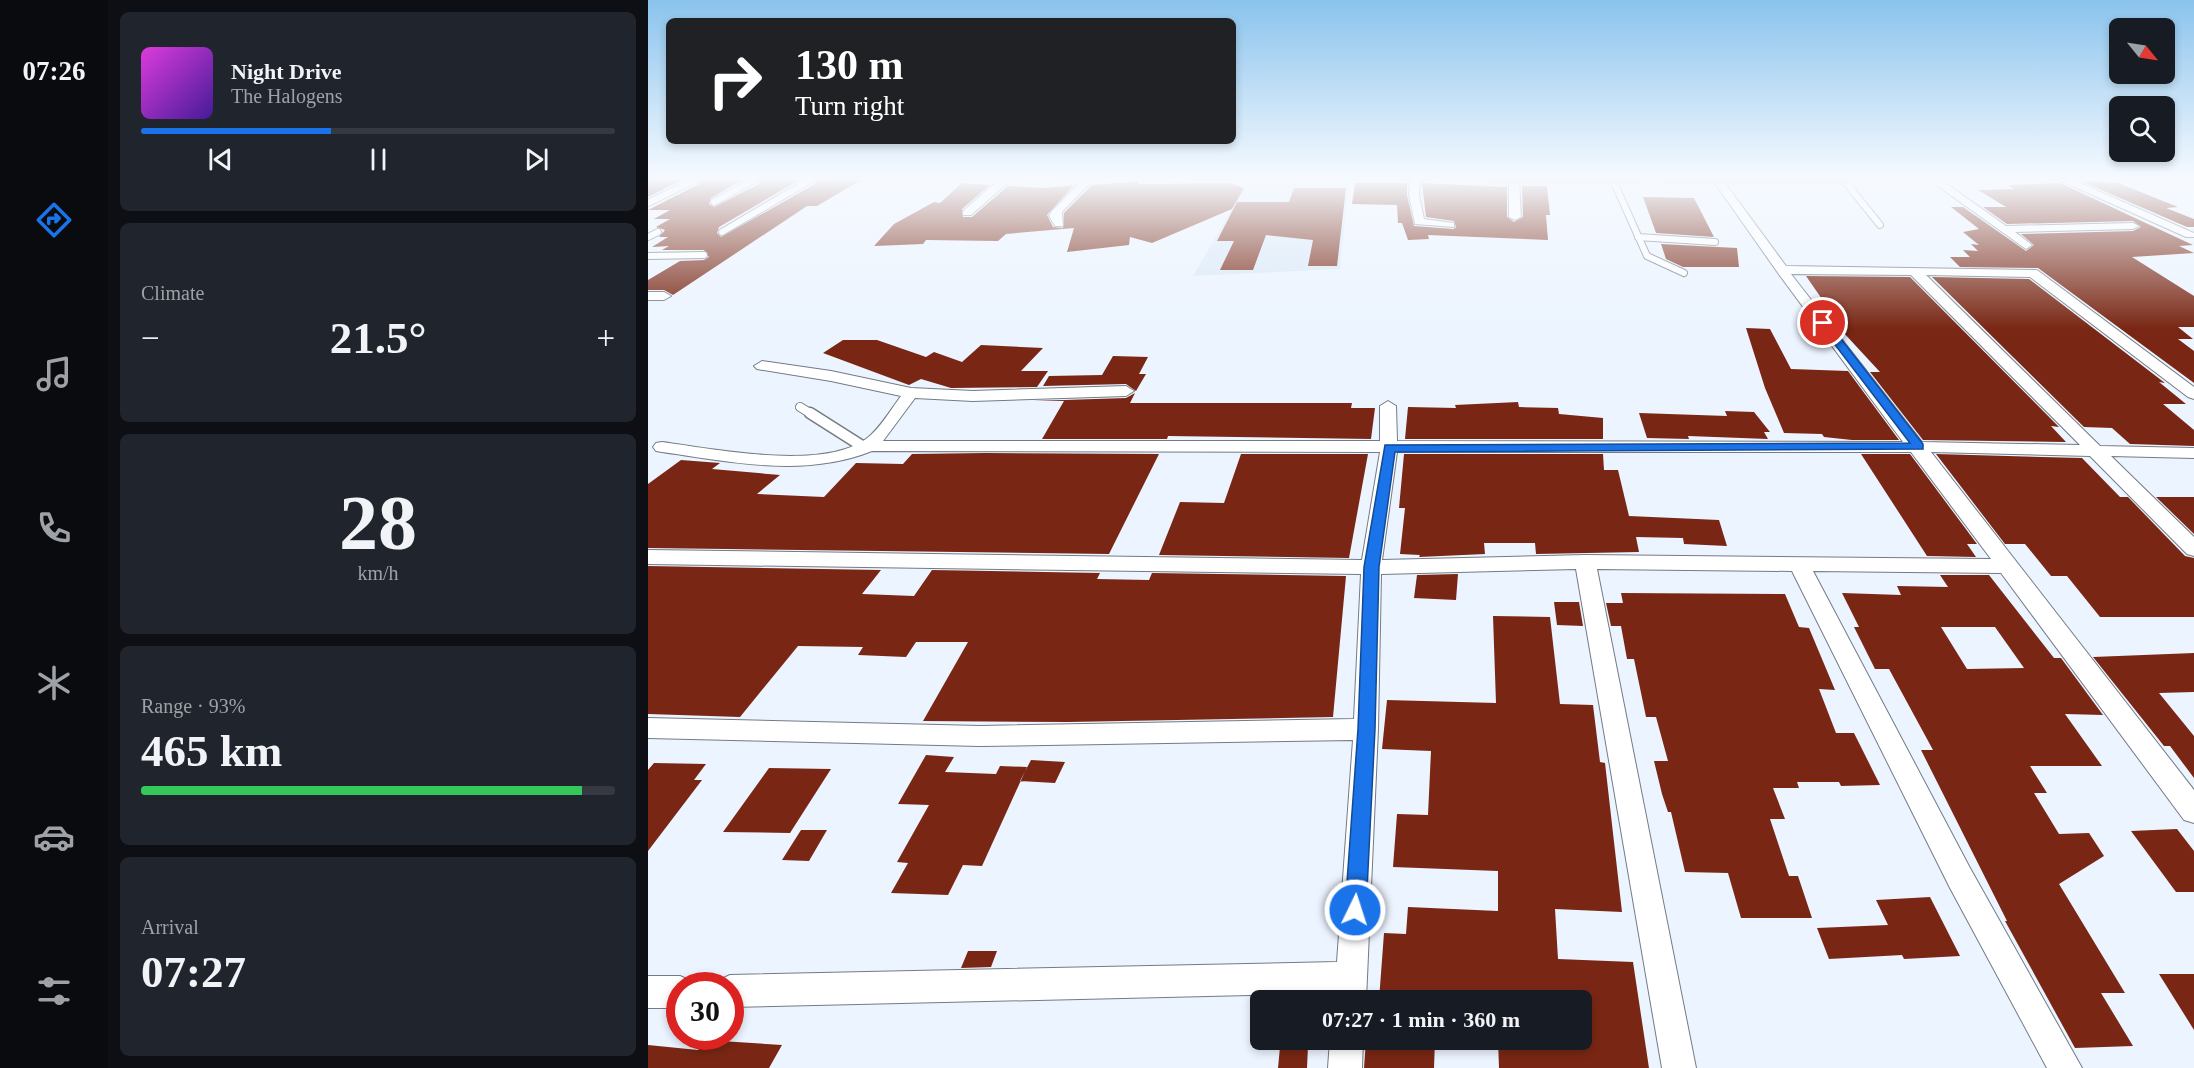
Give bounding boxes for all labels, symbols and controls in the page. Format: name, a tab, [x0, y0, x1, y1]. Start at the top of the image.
north arrow	[2109, 18, 2175, 84]
map controls	[2109, 18, 2175, 162]
icon: right	[696, 42, 774, 120]
text: 130 m	[795, 42, 904, 88]
text: 07:26	[23, 56, 86, 86]
text: Night Drive	[231, 59, 342, 84]
text: The Halogens	[231, 85, 343, 107]
text: Turn right	[795, 91, 904, 121]
button: search	[2109, 96, 2175, 162]
icon: previous	[204, 143, 237, 176]
icon: pause	[362, 143, 395, 176]
icon: next	[520, 143, 553, 176]
icon: directions	[33, 199, 75, 241]
text: Climate	[141, 282, 204, 304]
pin	[1797, 297, 1848, 348]
icon: arrive	[1806, 306, 1839, 339]
text: 21.5°	[330, 313, 426, 363]
text: −	[141, 320, 160, 356]
text: +	[596, 320, 615, 356]
icon: music	[33, 353, 75, 395]
text: 28	[339, 479, 417, 566]
icon: phone	[33, 507, 75, 549]
text: km/h	[357, 562, 399, 584]
icon: climate	[33, 662, 75, 704]
text: Range · 93%	[141, 695, 245, 717]
text: 465 km	[141, 726, 282, 776]
icon: car	[33, 816, 75, 858]
position arrow	[1323, 878, 1387, 942]
text: Arrival	[141, 916, 199, 938]
text: 07:27	[141, 947, 246, 997]
icon: filters	[33, 970, 75, 1012]
speed limit sign: 30	[666, 972, 744, 1050]
text: 07:27 · 1 min · 360 m	[1322, 1007, 1520, 1032]

